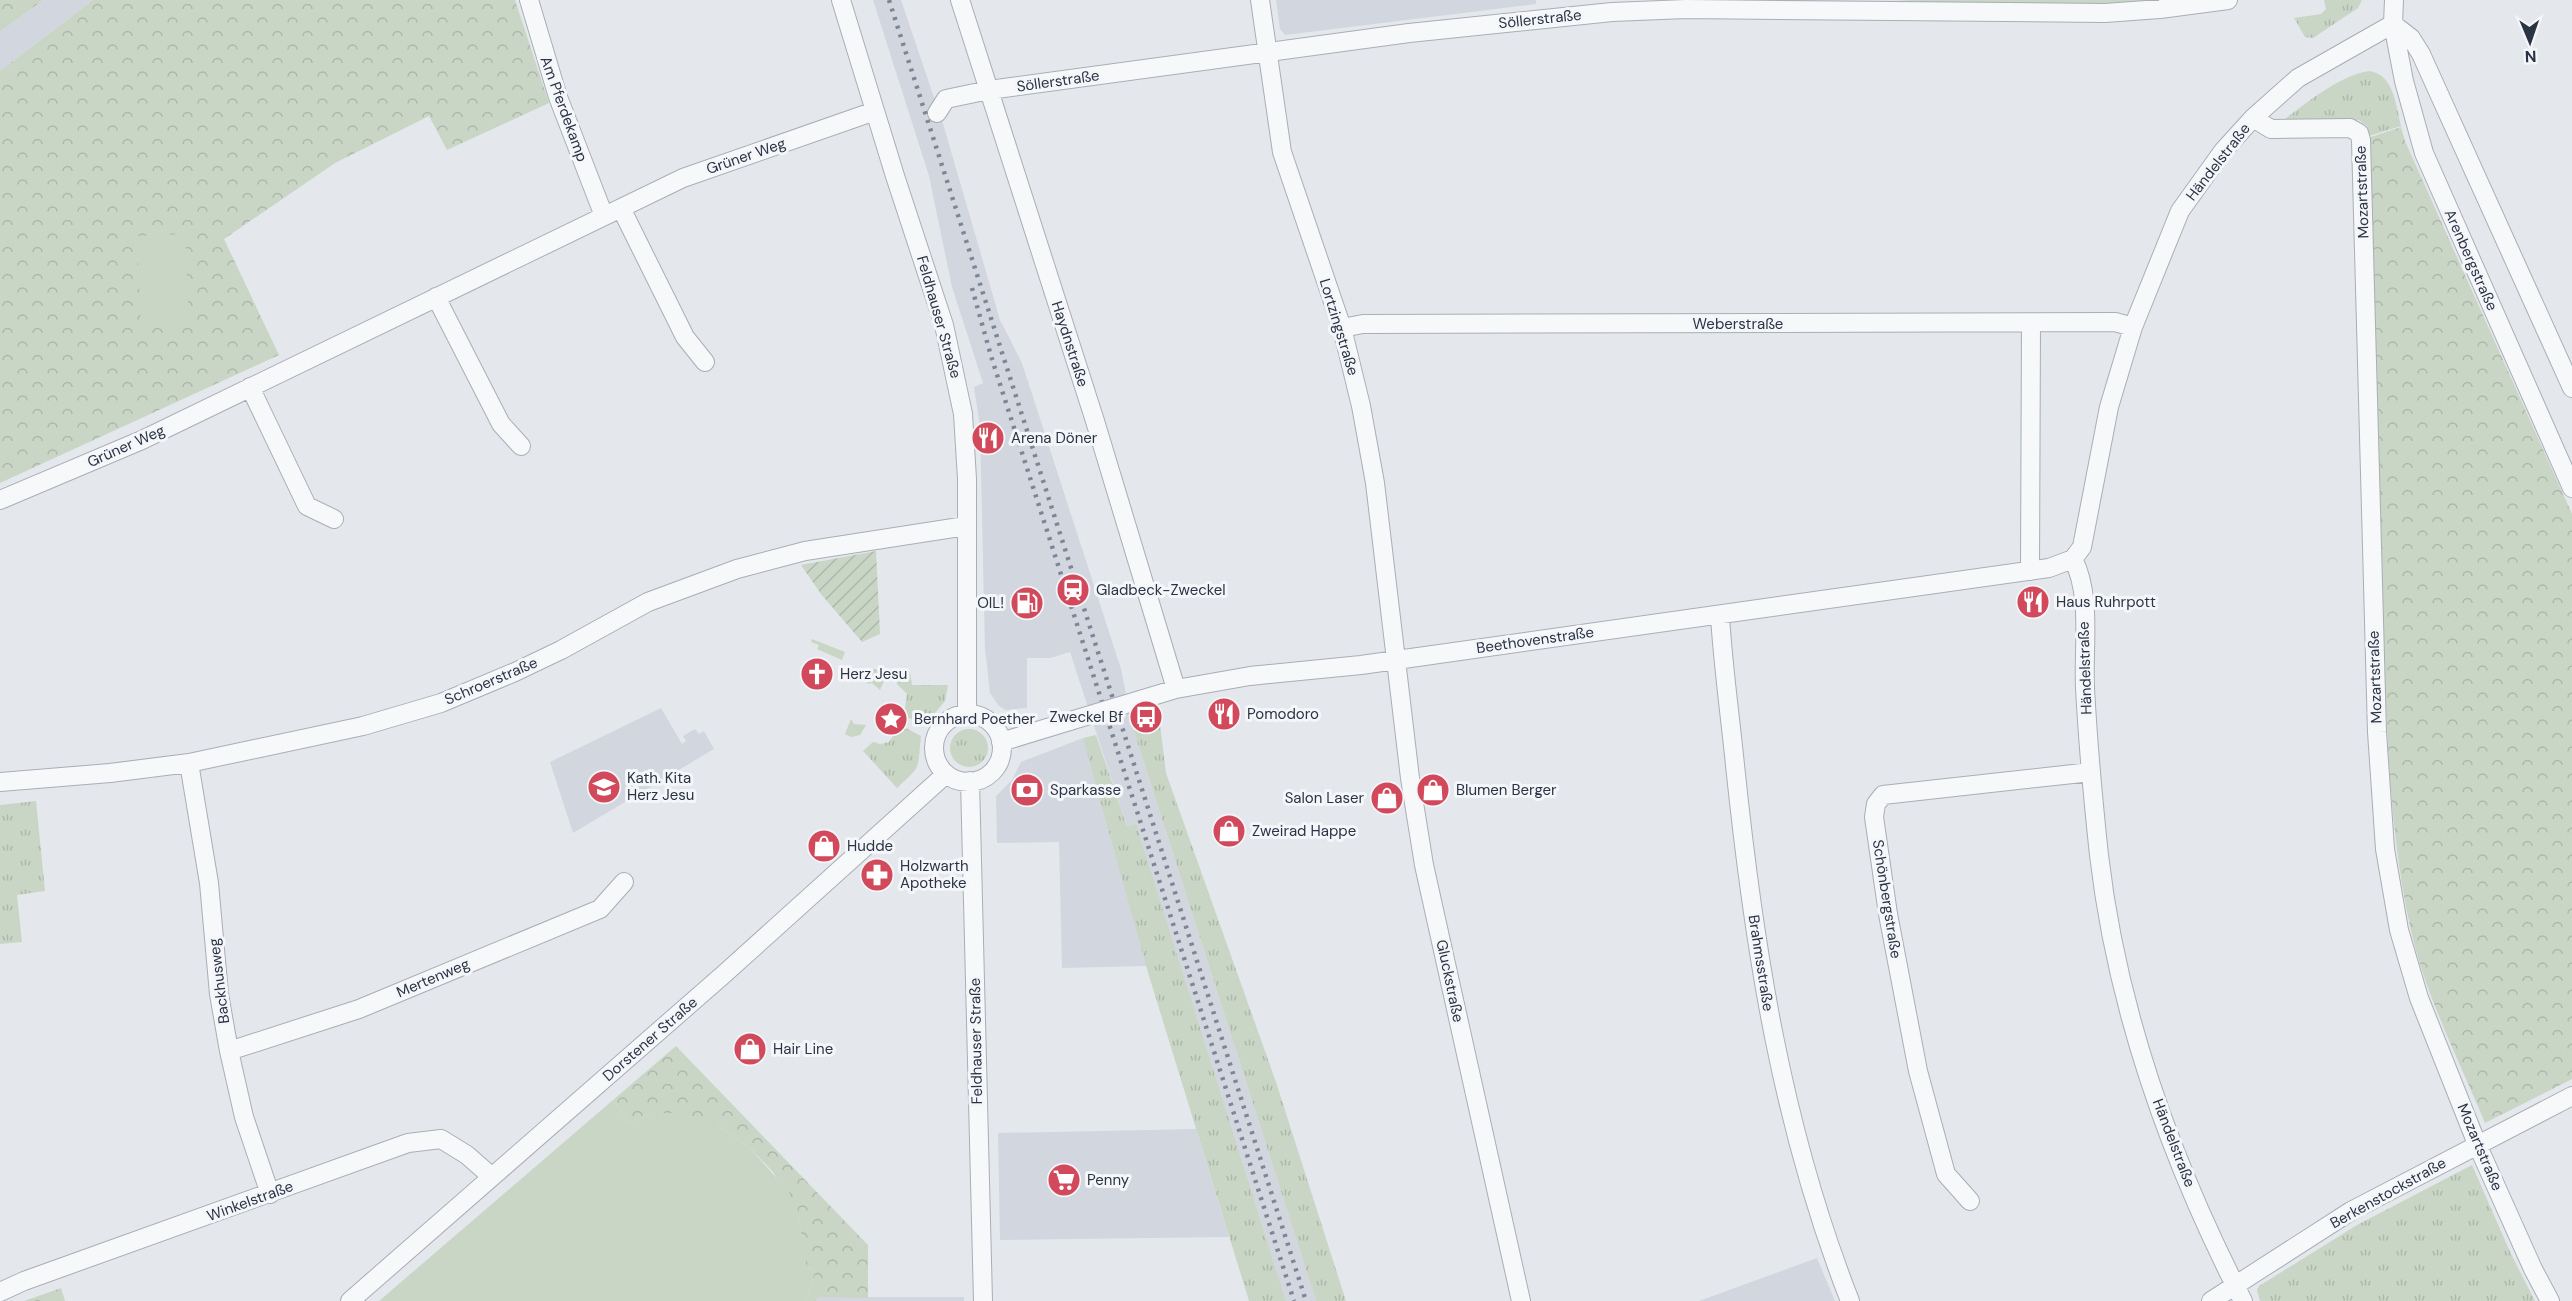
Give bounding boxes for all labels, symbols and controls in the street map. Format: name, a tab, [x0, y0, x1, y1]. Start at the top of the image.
street label: Söllerstraße	[1497, 5, 1583, 33]
north arrow	[2500, 12, 2560, 72]
text: N	[2524, 46, 2537, 67]
street label: Am Pferdekamp	[536, 53, 592, 165]
street label: Söllerstraße	[1015, 65, 1101, 97]
street label: Händelstraße	[2181, 119, 2255, 205]
street label: Grüner Weg	[704, 133, 788, 179]
street label: Mozartstraße	[2350, 145, 2374, 239]
street label: Arenbergstraße	[2440, 206, 2502, 314]
street label: Feldhauser Straße	[912, 253, 966, 381]
street label: Lortzingstraße	[1315, 276, 1363, 378]
street label: Haydnstraße	[1047, 299, 1093, 389]
street label: Weberstraße	[1693, 314, 1783, 334]
street label: Grüner Weg	[84, 420, 168, 472]
restaurant icon: Arena Döner	[970, 420, 1006, 456]
place label: Arena Döner	[1011, 428, 1098, 448]
station icon: Gladbeck-Zweckel	[1055, 572, 1091, 608]
place label: Gladbeck-Zweckel	[1096, 580, 1226, 600]
restaurant icon: Haus Ruhrpott	[2015, 584, 2051, 620]
fuel station icon: OIL!	[1009, 585, 1045, 621]
place label: Haus Ruhrpott	[2056, 592, 2156, 612]
place label: OIL!	[977, 593, 1004, 613]
street label: Händelstraße	[2073, 621, 2097, 715]
street label: Beethovenstraße	[1475, 622, 1595, 658]
street label: Mozartstraße	[2363, 630, 2387, 724]
street label: Schroerstraße	[441, 652, 541, 710]
church icon: Herz Jesu	[799, 656, 835, 692]
place label: Herz Jesu	[840, 664, 907, 684]
restaurant icon: Pomodoro	[1206, 696, 1242, 732]
bus stop icon: Zweckel Bf	[1128, 699, 1164, 735]
place icon: Bernhard Poether	[873, 701, 909, 737]
place label: Pomodoro	[1247, 704, 1319, 724]
place label: Zweckel Bf	[1050, 707, 1123, 727]
place label: Bernhard Poether	[914, 709, 1036, 729]
place label: Kath. Kita Herz Jesu	[627, 768, 694, 805]
school or university icon: Kath. Kita Herz Jesu	[586, 769, 622, 805]
bank icon: Sparkasse	[1009, 772, 1045, 808]
shop icon: Blumen Berger	[1415, 772, 1451, 808]
place label: Sparkasse	[1050, 780, 1121, 800]
shop icon: Salon Laser	[1369, 780, 1405, 816]
place label: Blumen Berger	[1456, 780, 1557, 800]
place label: Salon Laser	[1285, 788, 1364, 808]
shop icon: Zweirad Happe	[1211, 813, 1247, 849]
place label: Zweirad Happe	[1252, 821, 1356, 841]
shop icon: Hudde	[806, 828, 842, 864]
place label: Hudde	[847, 836, 893, 856]
street label: Schönbergstraße	[1868, 838, 1906, 960]
place label: Holzwarth Apotheke	[900, 856, 969, 893]
pharmacy icon: Holzwarth Apotheke	[859, 857, 895, 893]
street label: Brahmsstraße	[1744, 913, 1778, 1013]
street label: Backhusweg	[204, 937, 234, 1025]
street label: Gluckstraße	[1431, 938, 1469, 1024]
street label: Mertenweg	[393, 954, 473, 1002]
street label: Feldhauser Straße	[965, 978, 987, 1104]
street label: Dorstener Straße	[598, 992, 702, 1086]
shop icon: Hair Line	[732, 1031, 768, 1067]
place label: Hair Line	[773, 1039, 833, 1059]
street label: Händelstraße	[2148, 1096, 2200, 1190]
street label: Mozartstraße	[2453, 1100, 2507, 1194]
street label: Berkenstockstraße	[2326, 1153, 2450, 1233]
supermarket icon: Penny	[1046, 1162, 1082, 1198]
place label: Penny	[1087, 1170, 1130, 1190]
street label: Winkelstraße	[204, 1176, 296, 1226]

